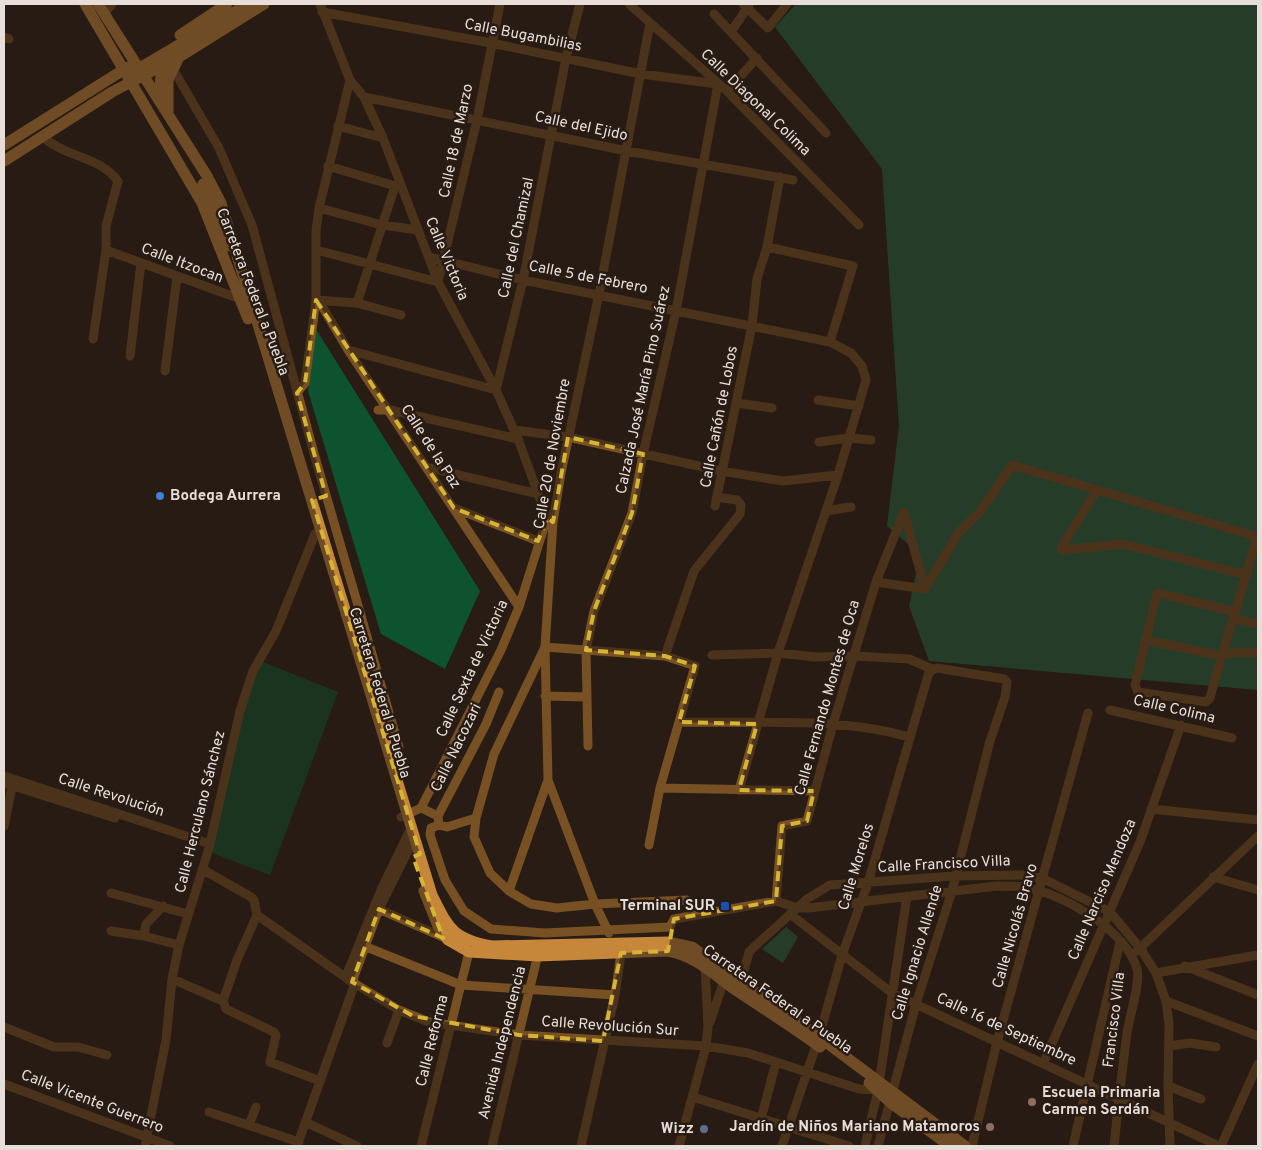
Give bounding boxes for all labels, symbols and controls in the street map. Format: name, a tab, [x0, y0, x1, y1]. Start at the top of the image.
street label: Calle Bugambilias	[463, 15, 583, 57]
street label: Calle Diagonal Colima	[696, 45, 814, 161]
street label: Calle 18 de Marzo	[436, 82, 478, 200]
street label: Calle del Ejido	[533, 108, 629, 146]
street label: Calle del Chamizal	[495, 176, 539, 300]
street label: Carretera Federal a Puebla	[211, 205, 293, 379]
street label: Calle Victoria	[420, 214, 472, 304]
street label: Calle Itzocan	[138, 240, 226, 288]
street label: Calle 5 de Febrero	[527, 257, 649, 299]
street label: Calzada José María Pino Suárez	[613, 284, 675, 496]
street label: Calle Cañón de Lobos	[697, 344, 743, 490]
street label: Calle 20 de Noviembre	[530, 377, 576, 531]
street label: Calle de la Paz	[396, 401, 464, 493]
place label: Bodega Aurrera	[170, 487, 281, 506]
marker: Bodega Aurrera	[154, 490, 166, 502]
street label: Calle Sexta de Victoria	[433, 597, 513, 741]
street label: Calle Fernando Montes de Oca	[791, 598, 865, 798]
street label: Carretera Federal a Puebla	[344, 605, 414, 781]
street label: Calle Colima	[1131, 691, 1217, 729]
street label: Calle Nacozari	[427, 701, 487, 795]
street label: Calle Herculano Sánchez	[172, 729, 230, 895]
street label: Calle Revolución	[55, 770, 167, 822]
street label: Calle Narciso Mendoza	[1065, 816, 1141, 964]
street label: Calle Morelos	[835, 821, 879, 913]
street label: Calle Francisco Villa	[877, 852, 1011, 878]
street label: Calle Nicolás Bravo	[989, 861, 1043, 991]
street label: Calle Ignacio Allende	[888, 883, 948, 1023]
place label: Terminal SUR	[620, 897, 715, 916]
marker: Terminal SUR	[719, 900, 731, 912]
street label: Carretera Federal a Puebla	[699, 941, 855, 1059]
street label: Avenida Independencia	[475, 965, 531, 1121]
street label: Francisco Villa	[1100, 971, 1130, 1069]
street label: Calle 16 de Septiembre	[933, 989, 1079, 1071]
street label: Calle Reforma	[412, 993, 454, 1089]
street label: Calle Revolución Sur	[541, 1013, 680, 1041]
street label: Calle Vicente Guerrero	[18, 1066, 166, 1138]
place label: Escuela Primaria Carmen Serdán	[1042, 1084, 1160, 1120]
marker: Escuela Primaria Carmen Serdán	[1026, 1096, 1038, 1108]
place label: Jardín de Niños Mariano Matamoros	[729, 1118, 980, 1137]
place label: Wizz	[661, 1120, 694, 1139]
marker: Jardín de Niños Mariano Matamoros	[984, 1121, 996, 1133]
marker: Wizz	[698, 1123, 710, 1135]

